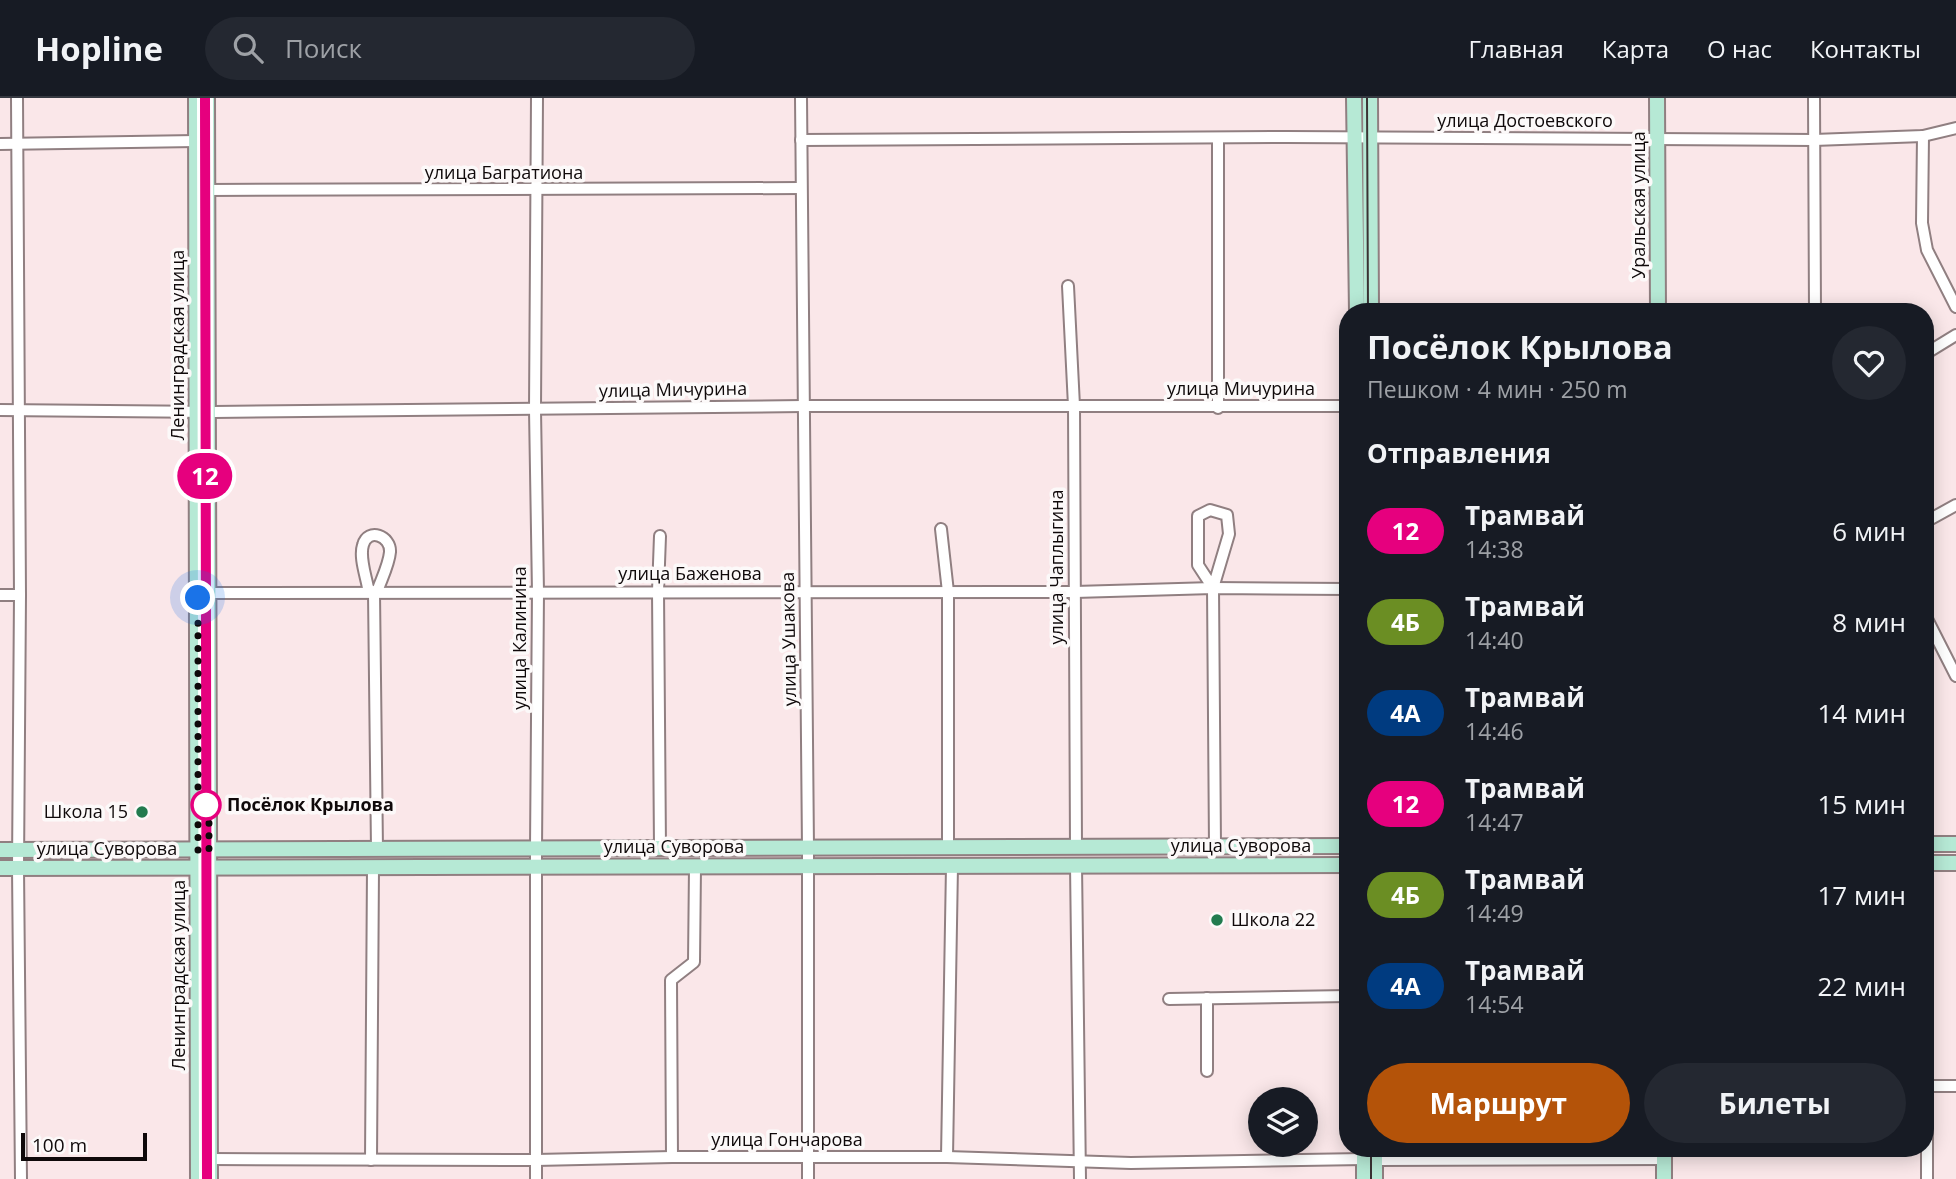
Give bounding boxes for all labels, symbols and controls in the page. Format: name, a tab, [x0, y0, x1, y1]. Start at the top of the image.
search box	[205, 17, 695, 80]
text: Hopline	[35, 26, 163, 71]
icon: search	[229, 29, 267, 67]
text: Поиск	[285, 30, 362, 66]
text: Главная	[1469, 32, 1564, 65]
text: Карта	[1602, 32, 1669, 65]
text: О нас	[1707, 32, 1772, 65]
text: Контакты	[1810, 32, 1921, 65]
street label: улица Достоевского	[1437, 108, 1613, 132]
street label: Уральская улица	[1626, 131, 1650, 279]
street label: улица Багратиона	[425, 160, 583, 184]
street label: Ленинградская улица	[165, 250, 189, 440]
text: Посёлок Крылова	[1367, 324, 1673, 369]
button: heart	[1832, 326, 1906, 400]
text: Пешком · 4 мин · 250 m	[1367, 373, 1628, 405]
street label: улица Мичурина	[599, 376, 747, 402]
street label: улица Мичурина	[1167, 376, 1315, 400]
text: Отправления	[1367, 435, 1551, 471]
line badge: 12	[174, 453, 236, 499]
text: 12	[191, 459, 219, 492]
street label: улица Чаплыгина	[1044, 489, 1068, 645]
text: Трамвай	[1465, 497, 1585, 533]
text: 6 мин	[1832, 513, 1906, 549]
text: 12	[1392, 514, 1419, 547]
text: 14:38	[1465, 533, 1524, 565]
street label: улица Баженова	[618, 561, 762, 585]
street label: улица Калинина	[507, 566, 531, 710]
street label: улица Ушакова	[775, 572, 801, 706]
your location	[180, 580, 215, 615]
text: Трамвай	[1465, 588, 1585, 624]
text: 8 мин	[1832, 604, 1906, 640]
text: 4Б	[1391, 605, 1420, 638]
text: 14:40	[1465, 624, 1524, 656]
text: Трамвай	[1465, 679, 1585, 715]
text: 14 мин	[1817, 695, 1906, 731]
text: 4А	[1390, 696, 1421, 729]
text: 14:46	[1465, 715, 1524, 747]
text: Трамвай	[1465, 770, 1585, 806]
text: 15 мин	[1817, 786, 1906, 822]
text: 12	[1392, 787, 1419, 820]
marker: Посёлок Крылова	[191, 790, 221, 820]
place label: Посёлок Крылова	[227, 792, 394, 816]
place label: Школа 15	[44, 799, 128, 823]
marker: Школа 15	[134, 804, 150, 820]
text: 14:47	[1465, 806, 1524, 838]
street label: улица Суворова	[1171, 833, 1311, 857]
street label: улица Суворова	[604, 834, 744, 858]
street label: улица Суворова	[37, 836, 177, 860]
text: Трамвай	[1465, 861, 1585, 897]
text: 17 мин	[1817, 877, 1906, 913]
text: 4Б	[1391, 878, 1420, 911]
street label: Ленинградская улица	[166, 880, 190, 1070]
text: 14:49	[1465, 897, 1524, 929]
place label: Школа 22	[1231, 907, 1315, 931]
marker: Школа 22	[1209, 912, 1225, 928]
text: Трамвай	[1465, 952, 1585, 988]
text: 22 мин	[1817, 968, 1906, 1004]
text: 4А	[1390, 969, 1421, 1002]
text: 14:54	[1465, 988, 1524, 1020]
button: Маршрут	[1367, 1063, 1630, 1143]
button: Билеты	[1644, 1063, 1906, 1143]
map controls	[1248, 1087, 1318, 1157]
button: layers	[1248, 1087, 1318, 1157]
street label: улица Гончарова	[711, 1127, 863, 1151]
scale bar	[21, 1130, 147, 1162]
text: 100 m	[32, 1132, 87, 1158]

